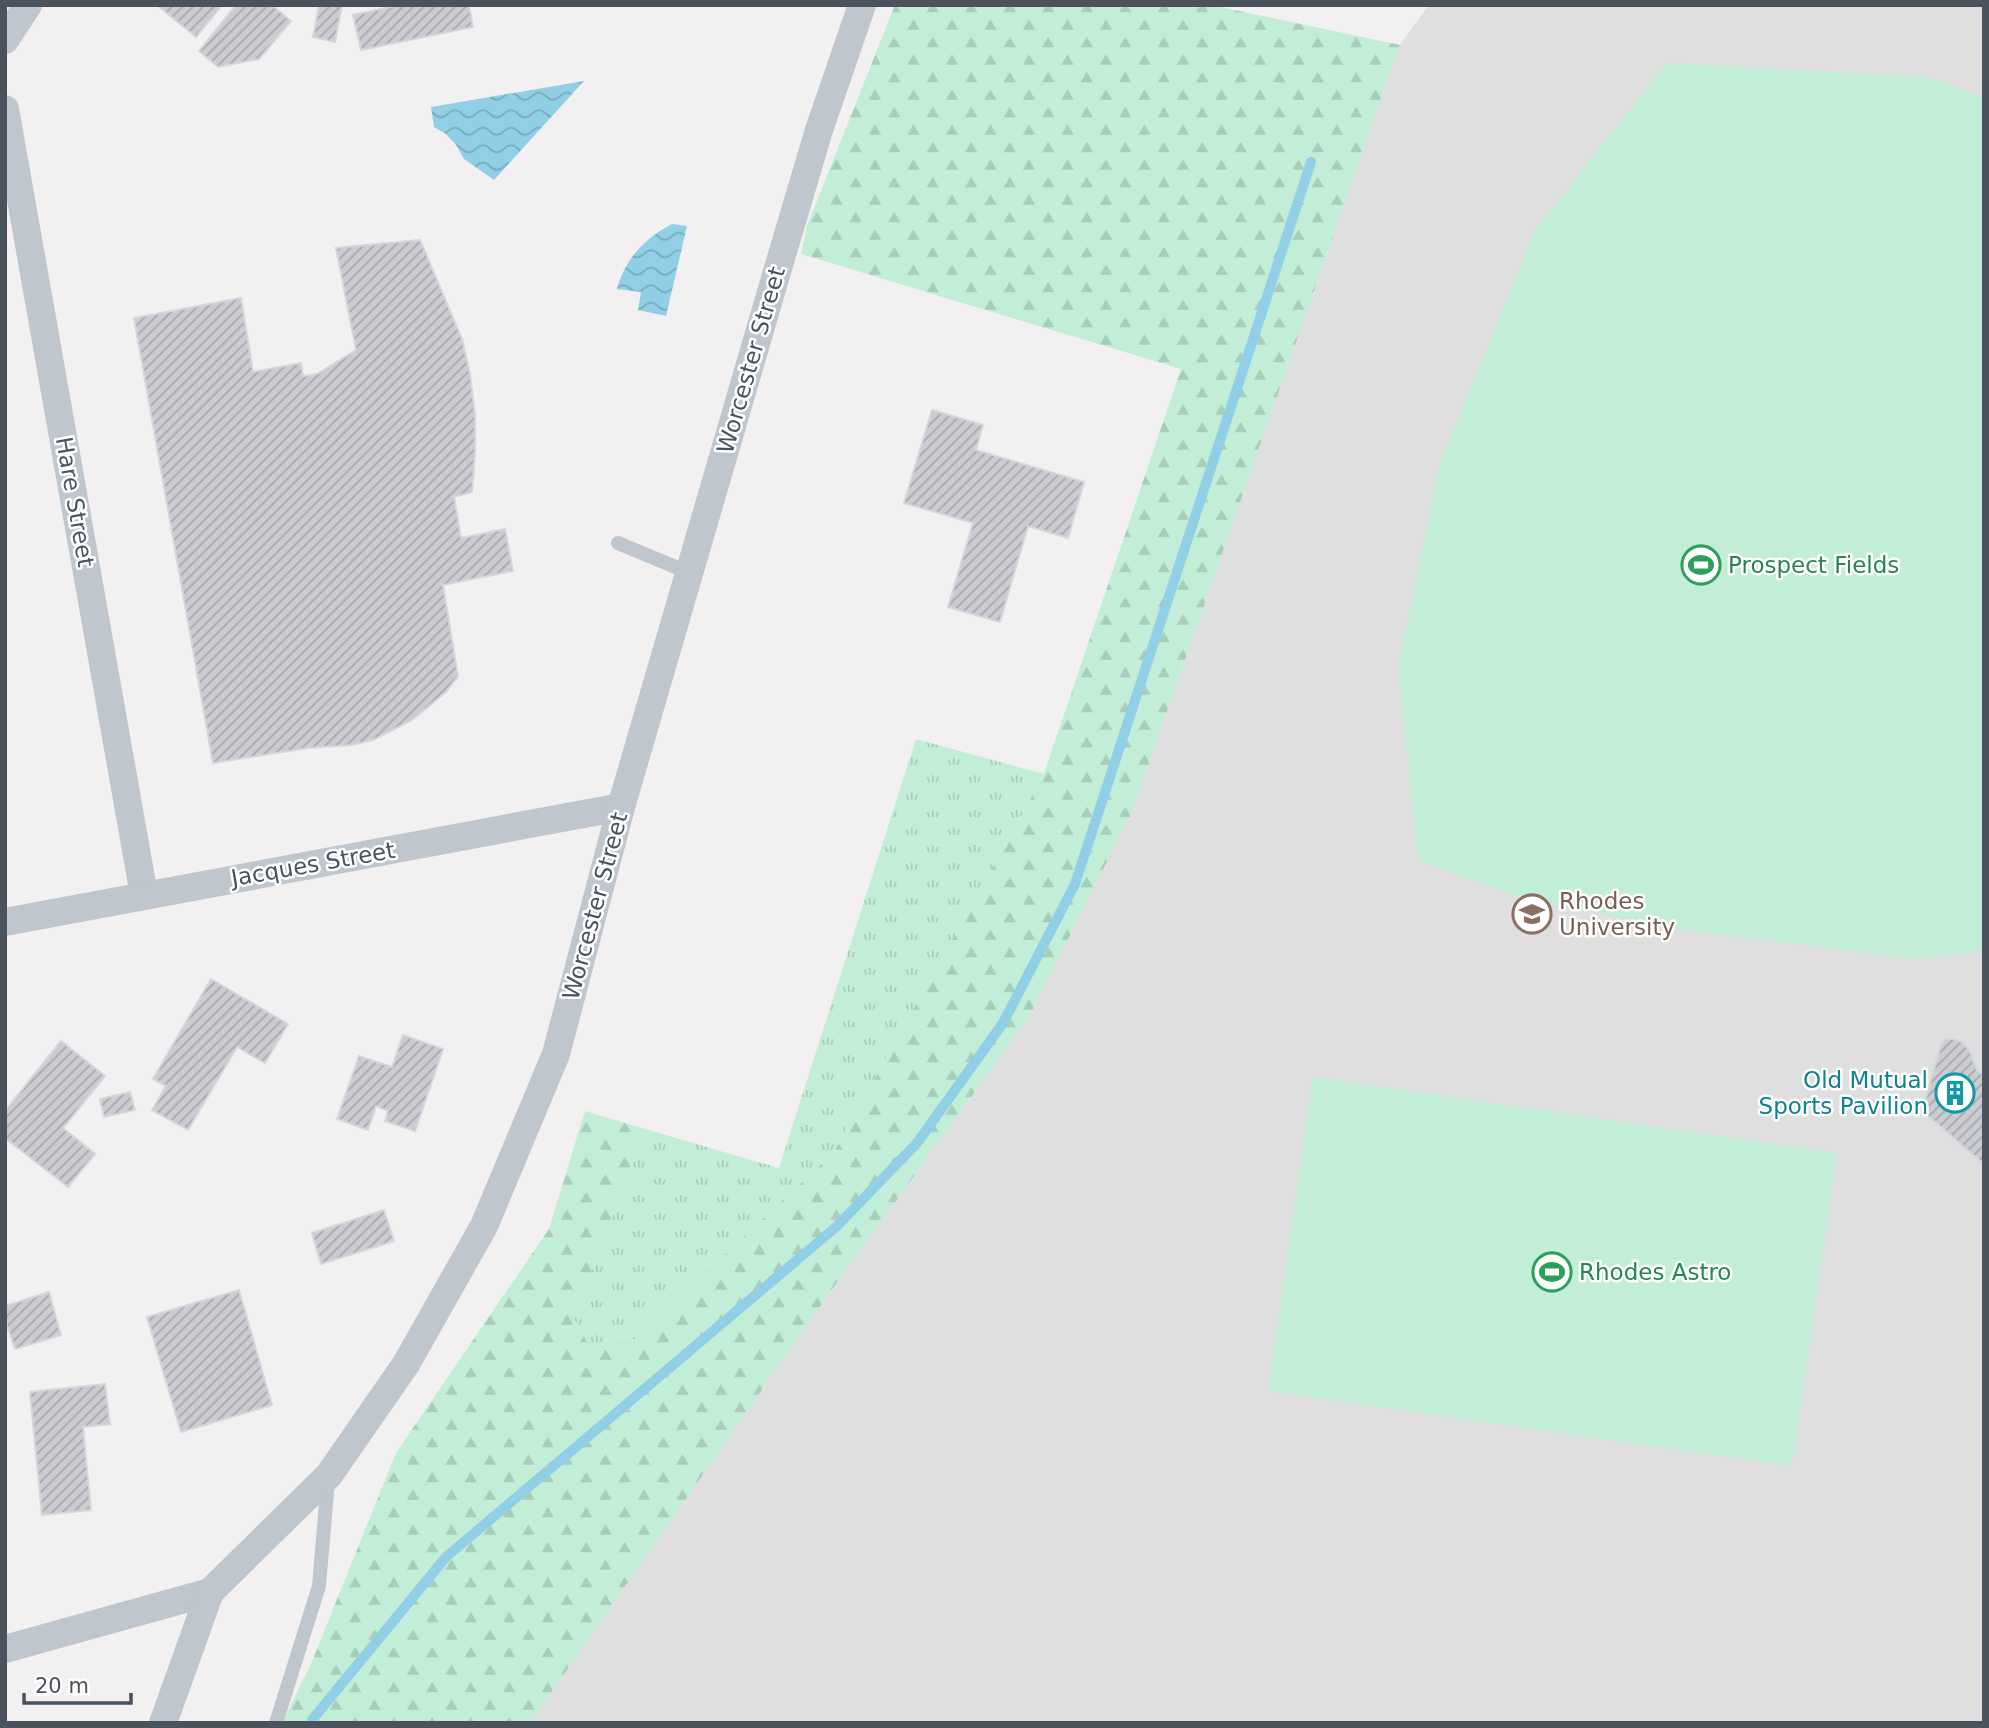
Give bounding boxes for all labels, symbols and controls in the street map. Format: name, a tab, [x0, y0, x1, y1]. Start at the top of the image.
street label: Worcester Street	[712, 264, 790, 456]
street label: Hare Street	[51, 435, 99, 569]
sports icon: Prospect Fields	[1680, 544, 1722, 586]
place label: Prospect Fields	[1728, 552, 1899, 578]
street label: Worcester Street	[557, 809, 633, 1003]
street label: Jacques Street	[227, 837, 397, 892]
place label: Rhodes University	[1559, 888, 1675, 940]
school or university icon: Rhodes University	[1511, 893, 1553, 935]
place label: Old Mutual Sports Pavilion	[1759, 1067, 1928, 1119]
building icon: Old Mutual Sports Pavilion	[1934, 1072, 1976, 1114]
sports icon: Rhodes Astro	[1531, 1251, 1573, 1293]
place label: Rhodes Astro	[1579, 1259, 1731, 1285]
scale bar	[24, 1662, 131, 1706]
text: 20 m	[35, 1674, 89, 1698]

